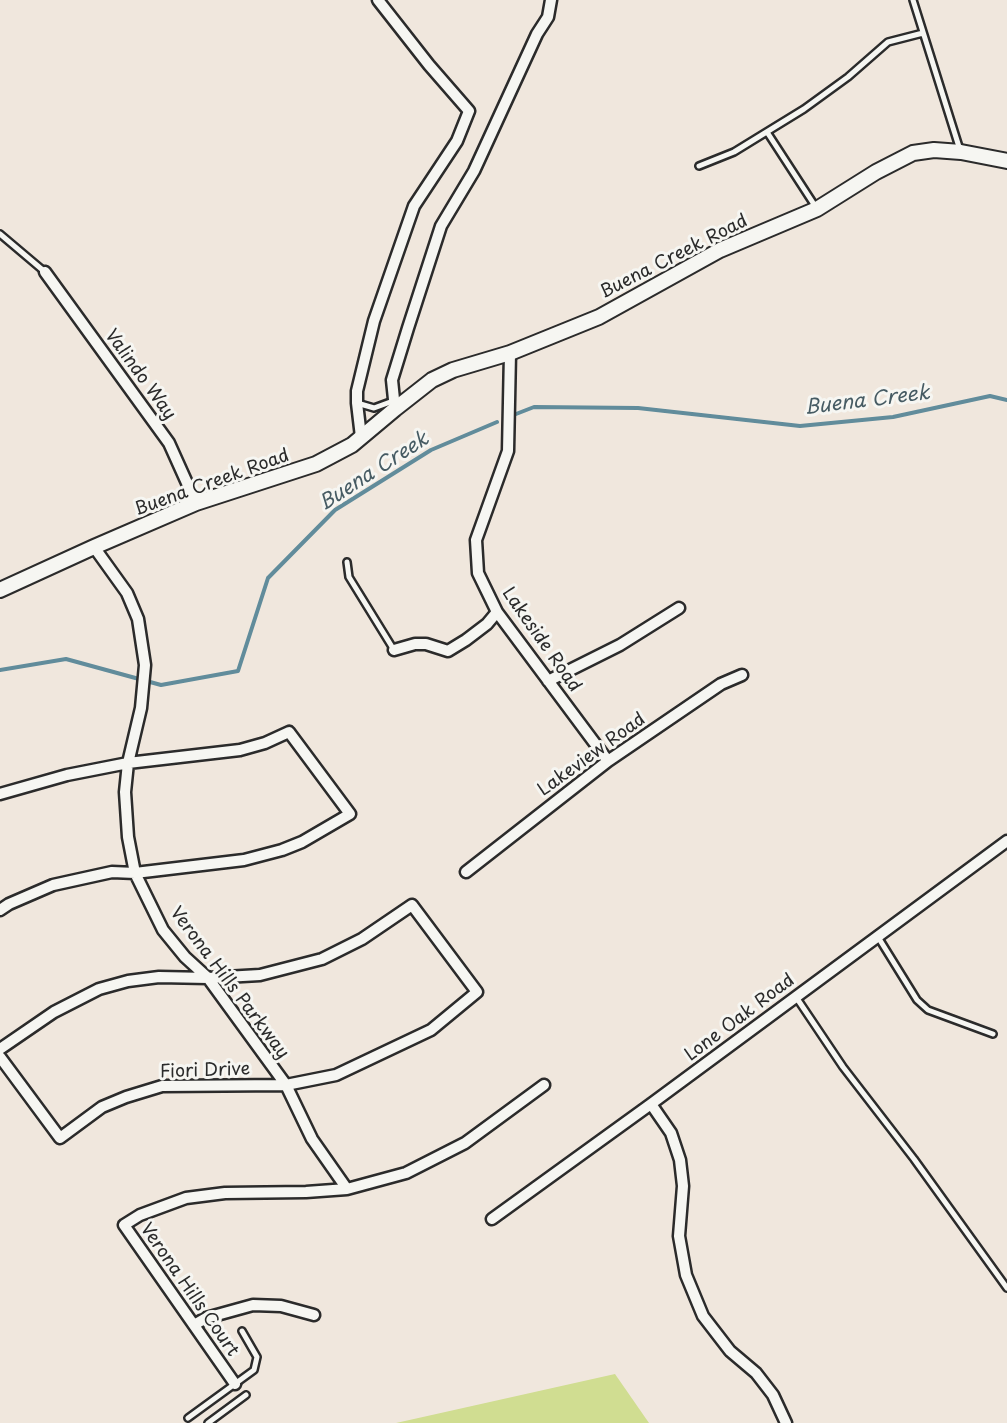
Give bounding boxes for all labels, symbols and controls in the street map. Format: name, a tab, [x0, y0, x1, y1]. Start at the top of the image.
street label: Buena Creek Road	[596, 210, 752, 304]
street label: Valindo Way	[100, 325, 180, 425]
water label: Buena Creek	[803, 381, 931, 421]
water label: Buena Creek	[315, 428, 433, 516]
street label: Buena Creek Road	[132, 445, 292, 521]
street label: Lakeside Road	[497, 583, 585, 697]
street label: Lakeview Road	[534, 709, 650, 801]
street label: Verona Hills Parkway	[165, 903, 293, 1063]
street label: Lone Oak Road	[681, 970, 799, 1066]
street label: Fiori Drive	[159, 1059, 251, 1083]
street label: Verona Hills Court	[135, 1219, 243, 1361]

